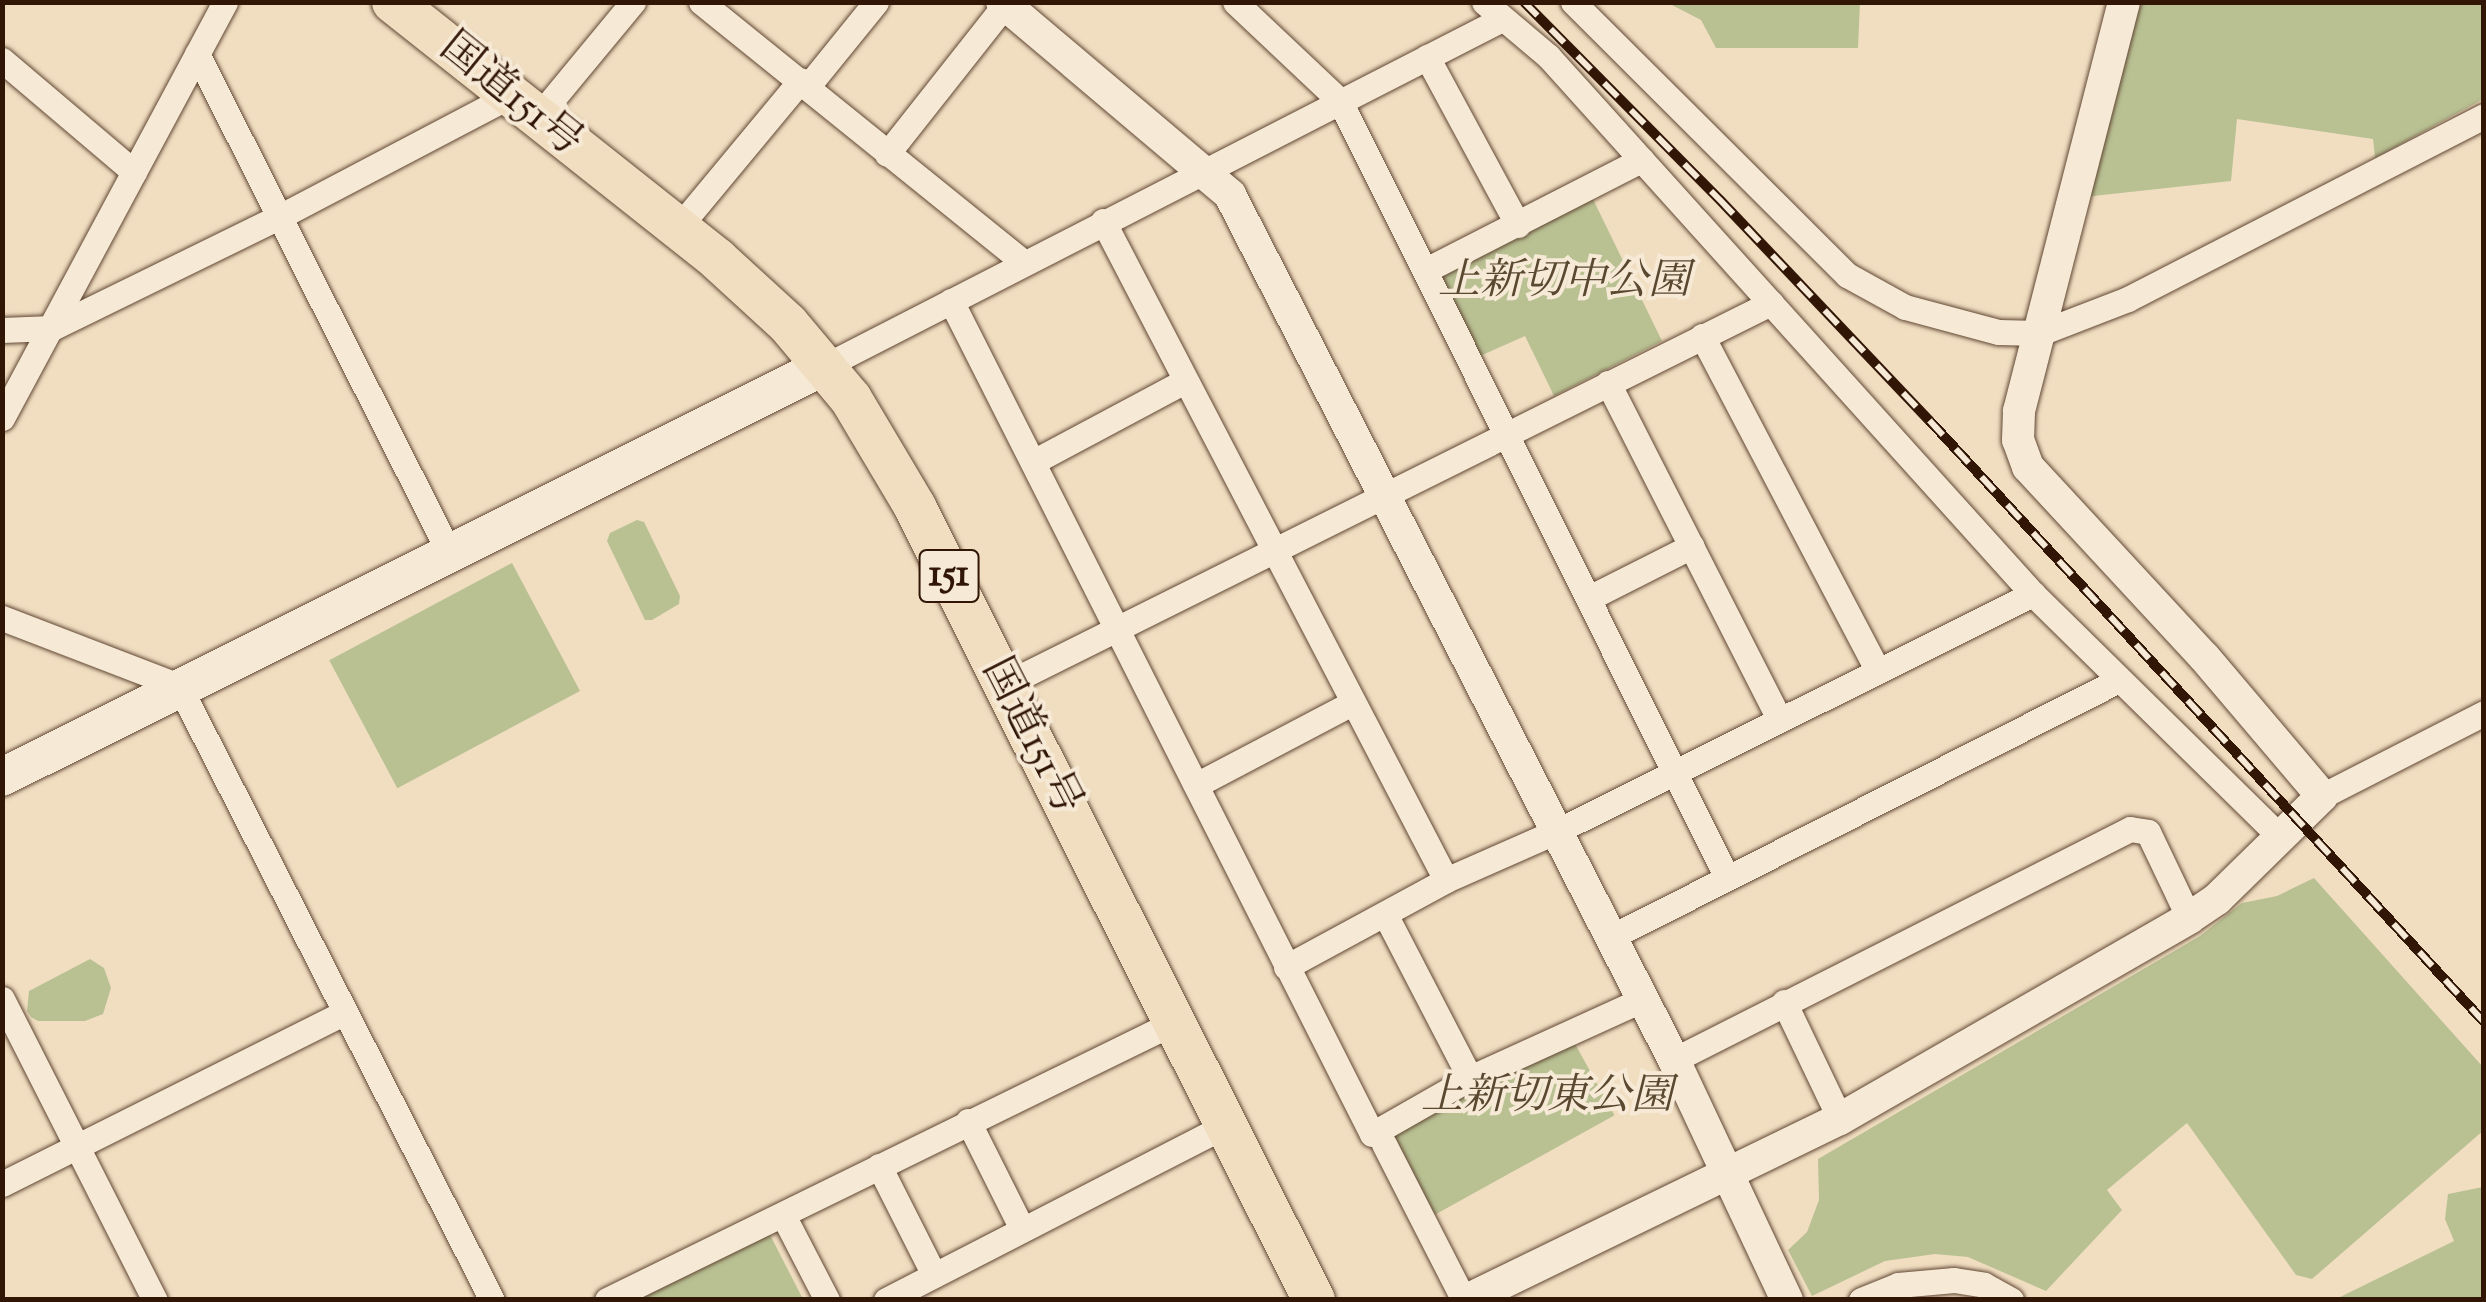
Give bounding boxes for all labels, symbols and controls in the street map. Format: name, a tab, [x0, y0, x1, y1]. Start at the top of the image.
street label: 国道151号	[429, 23, 591, 169]
park label: 上新切中公園	[1438, 258, 1690, 308]
road number: 151	[916, 541, 982, 611]
street label: 国道151号	[969, 650, 1091, 824]
park label: 上新切東公園	[1421, 1073, 1673, 1123]

